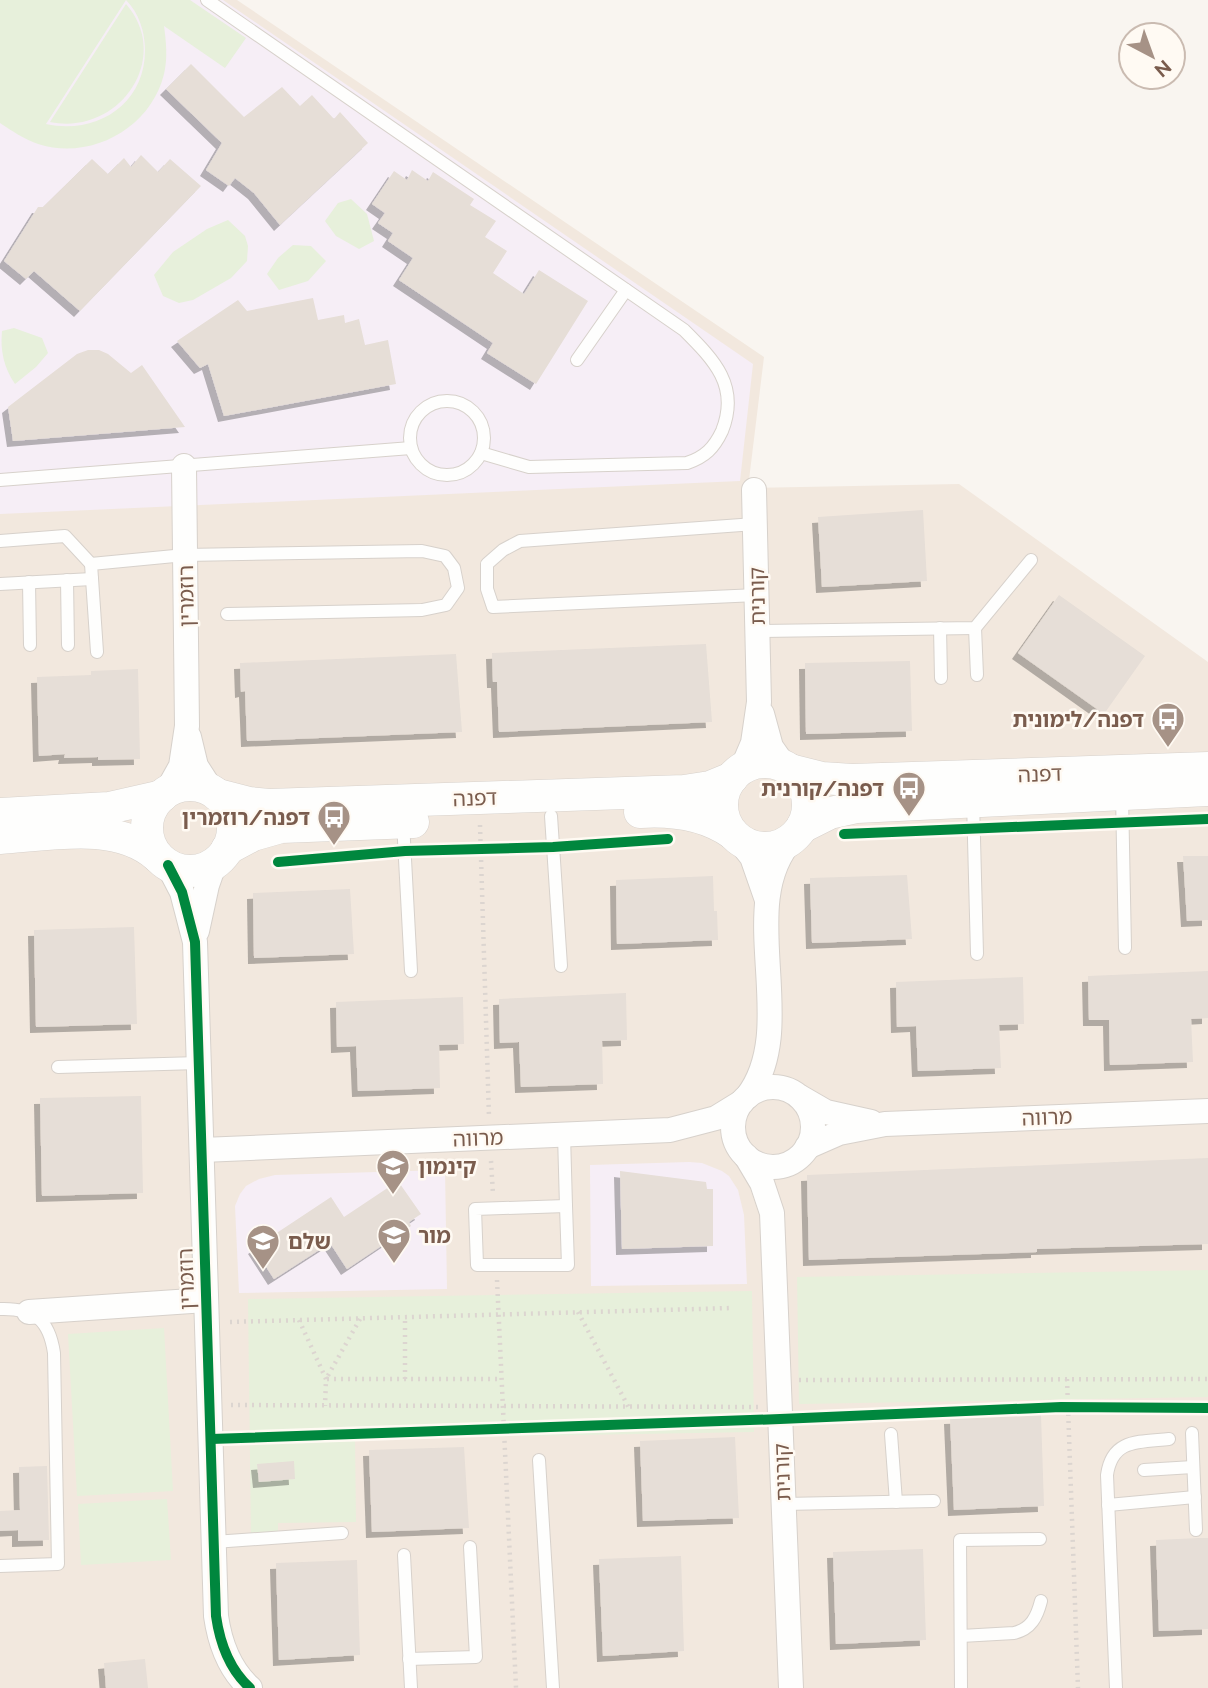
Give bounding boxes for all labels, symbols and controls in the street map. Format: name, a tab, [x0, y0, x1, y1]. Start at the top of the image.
north arrow	[1117, 21, 1187, 91]
text: N	[1150, 56, 1176, 82]
street label: רוזמרין	[173, 565, 199, 627]
street label: קורנית	[744, 567, 770, 625]
bus stop icon: דפנה/לימונית	[1149, 700, 1187, 749]
place label: דפנה/לימונית	[1013, 707, 1144, 732]
street label: דפנה	[1017, 761, 1063, 787]
bus stop icon: דפנה/קורנית	[890, 769, 928, 818]
place label: דפנה/קורנית	[761, 776, 884, 801]
street label: דפנה	[452, 785, 498, 811]
bus stop icon: דפנה/רוזמרין	[315, 798, 353, 847]
place label: דפנה/רוזמרין	[182, 805, 310, 830]
street label: מרווה	[1021, 1104, 1073, 1130]
street label: מרווה	[452, 1125, 504, 1151]
school or university icon: קינמון	[374, 1147, 412, 1196]
place label: קינמון	[418, 1154, 477, 1179]
school or university icon: מור	[375, 1216, 413, 1265]
school or university icon: שלם	[244, 1222, 282, 1271]
place label: מור	[418, 1223, 451, 1248]
place label: שלם	[288, 1229, 331, 1254]
street label: רוזמרין	[172, 1247, 200, 1311]
street label: קורנית	[768, 1443, 796, 1501]

